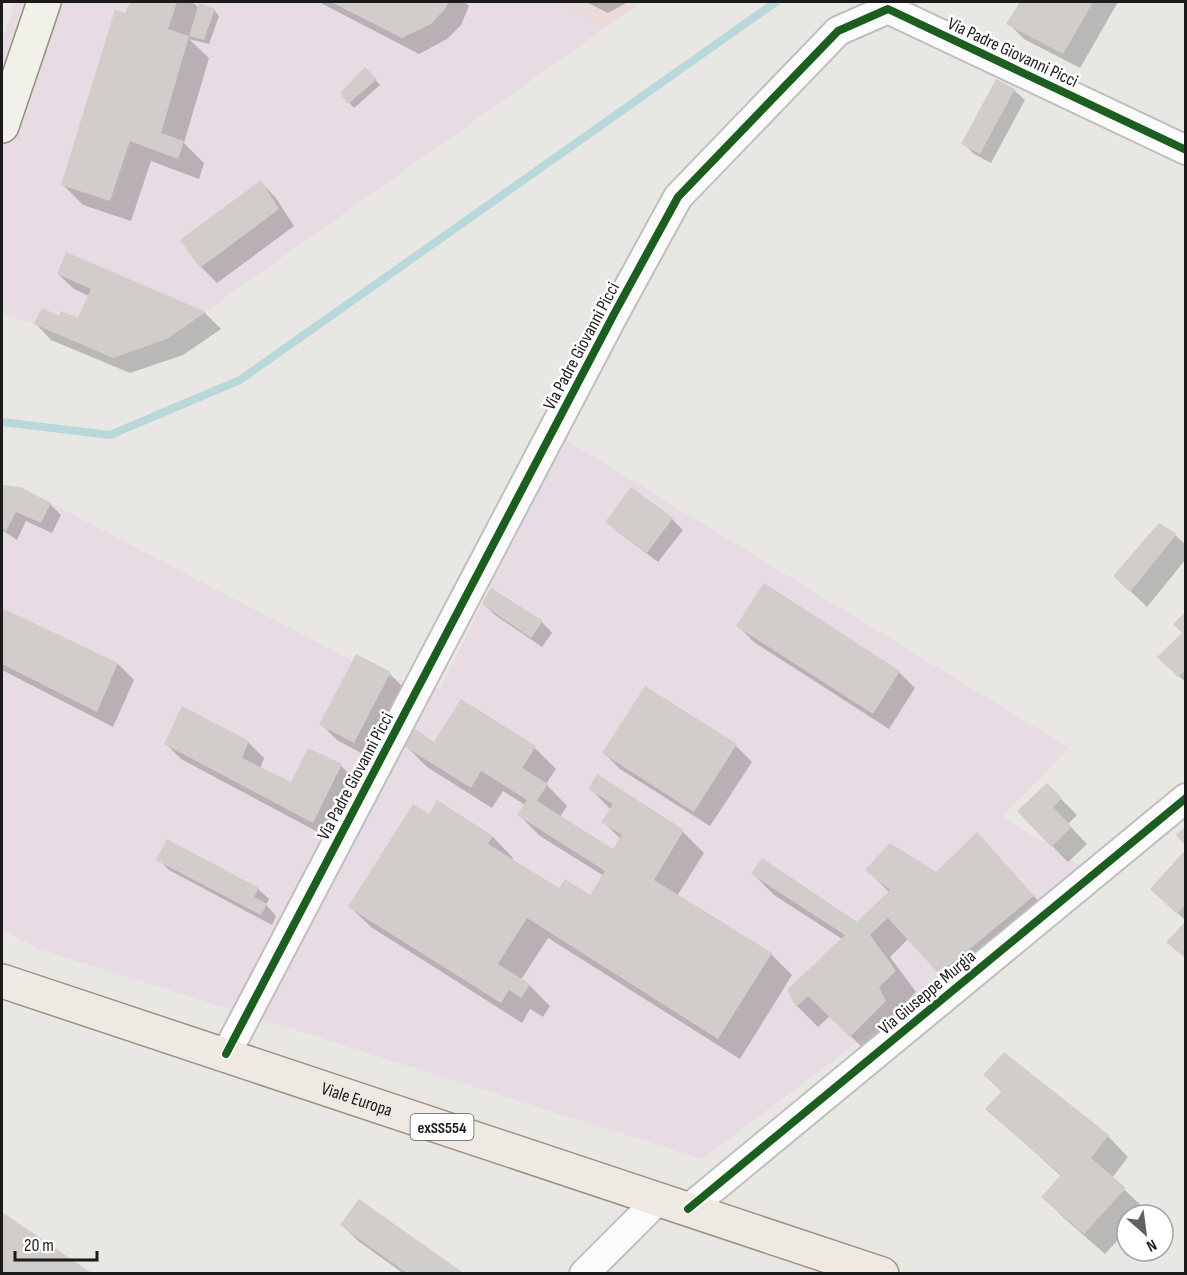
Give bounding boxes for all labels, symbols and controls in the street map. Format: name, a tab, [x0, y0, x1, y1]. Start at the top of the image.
street label: Via Padre Giovanni Picci	[944, 13, 1081, 92]
street label: Via Padre Giovanni Picci	[539, 279, 624, 414]
street label: Via Padre Giovanni Picci	[313, 709, 398, 844]
street label: Via Giuseppe Murgia	[875, 946, 980, 1039]
street label: Viale Europa	[318, 1078, 395, 1121]
road number: exSS554	[410, 1114, 474, 1140]
north arrow	[1115, 1203, 1175, 1263]
scale bar	[15, 1224, 98, 1262]
text: 20 m	[24, 1235, 54, 1256]
text: N	[1143, 1235, 1160, 1255]

